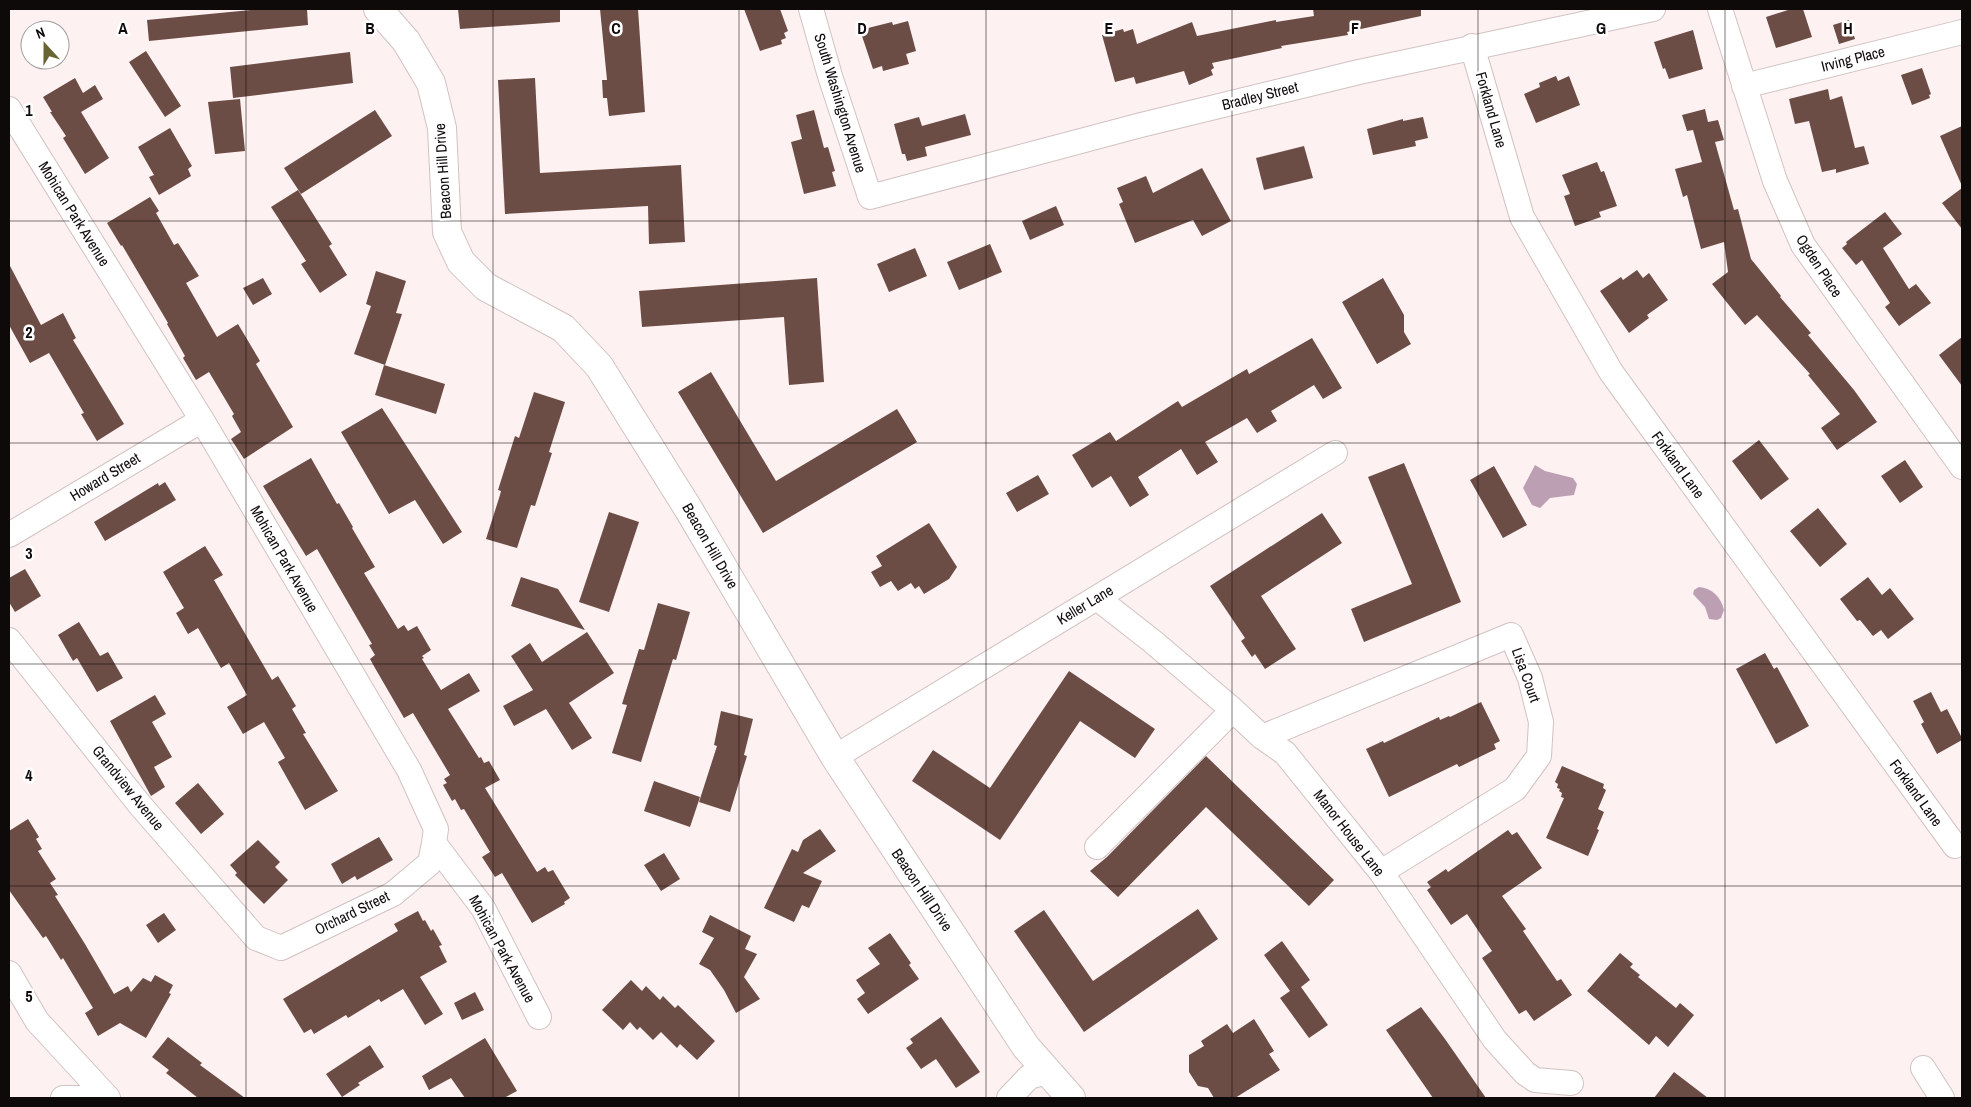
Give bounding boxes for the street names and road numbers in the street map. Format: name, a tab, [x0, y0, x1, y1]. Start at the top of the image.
street label: South Washington Avenue	[809, 30, 872, 175]
street label: Irving Place	[1819, 40, 1887, 77]
street label: Forkland Lane	[1471, 69, 1512, 150]
street label: Bradley Street	[1220, 76, 1301, 115]
street label: Beacon Hill Drive	[429, 122, 456, 220]
street label: Mohican Park Avenue	[34, 157, 115, 270]
street label: Ogden Place	[1791, 230, 1848, 301]
street label: Forkland Lane	[1647, 427, 1710, 503]
street label: Howard Street	[66, 447, 144, 506]
street label: Beacon Hill Drive	[677, 499, 744, 593]
street label: Mohican Park Avenue	[245, 501, 324, 616]
street label: Keller Lane	[1053, 579, 1117, 630]
street label: Lisa Court	[1507, 645, 1546, 706]
street label: Grandview Avenue	[88, 741, 169, 835]
street label: Forkland Lane	[1885, 755, 1948, 831]
street label: Manor House Lane	[1309, 785, 1390, 880]
street label: Beacon Hill Drive	[887, 844, 958, 935]
street label: Orchard Street	[311, 885, 393, 940]
street label: Mohican Park Avenue	[464, 891, 541, 1007]

